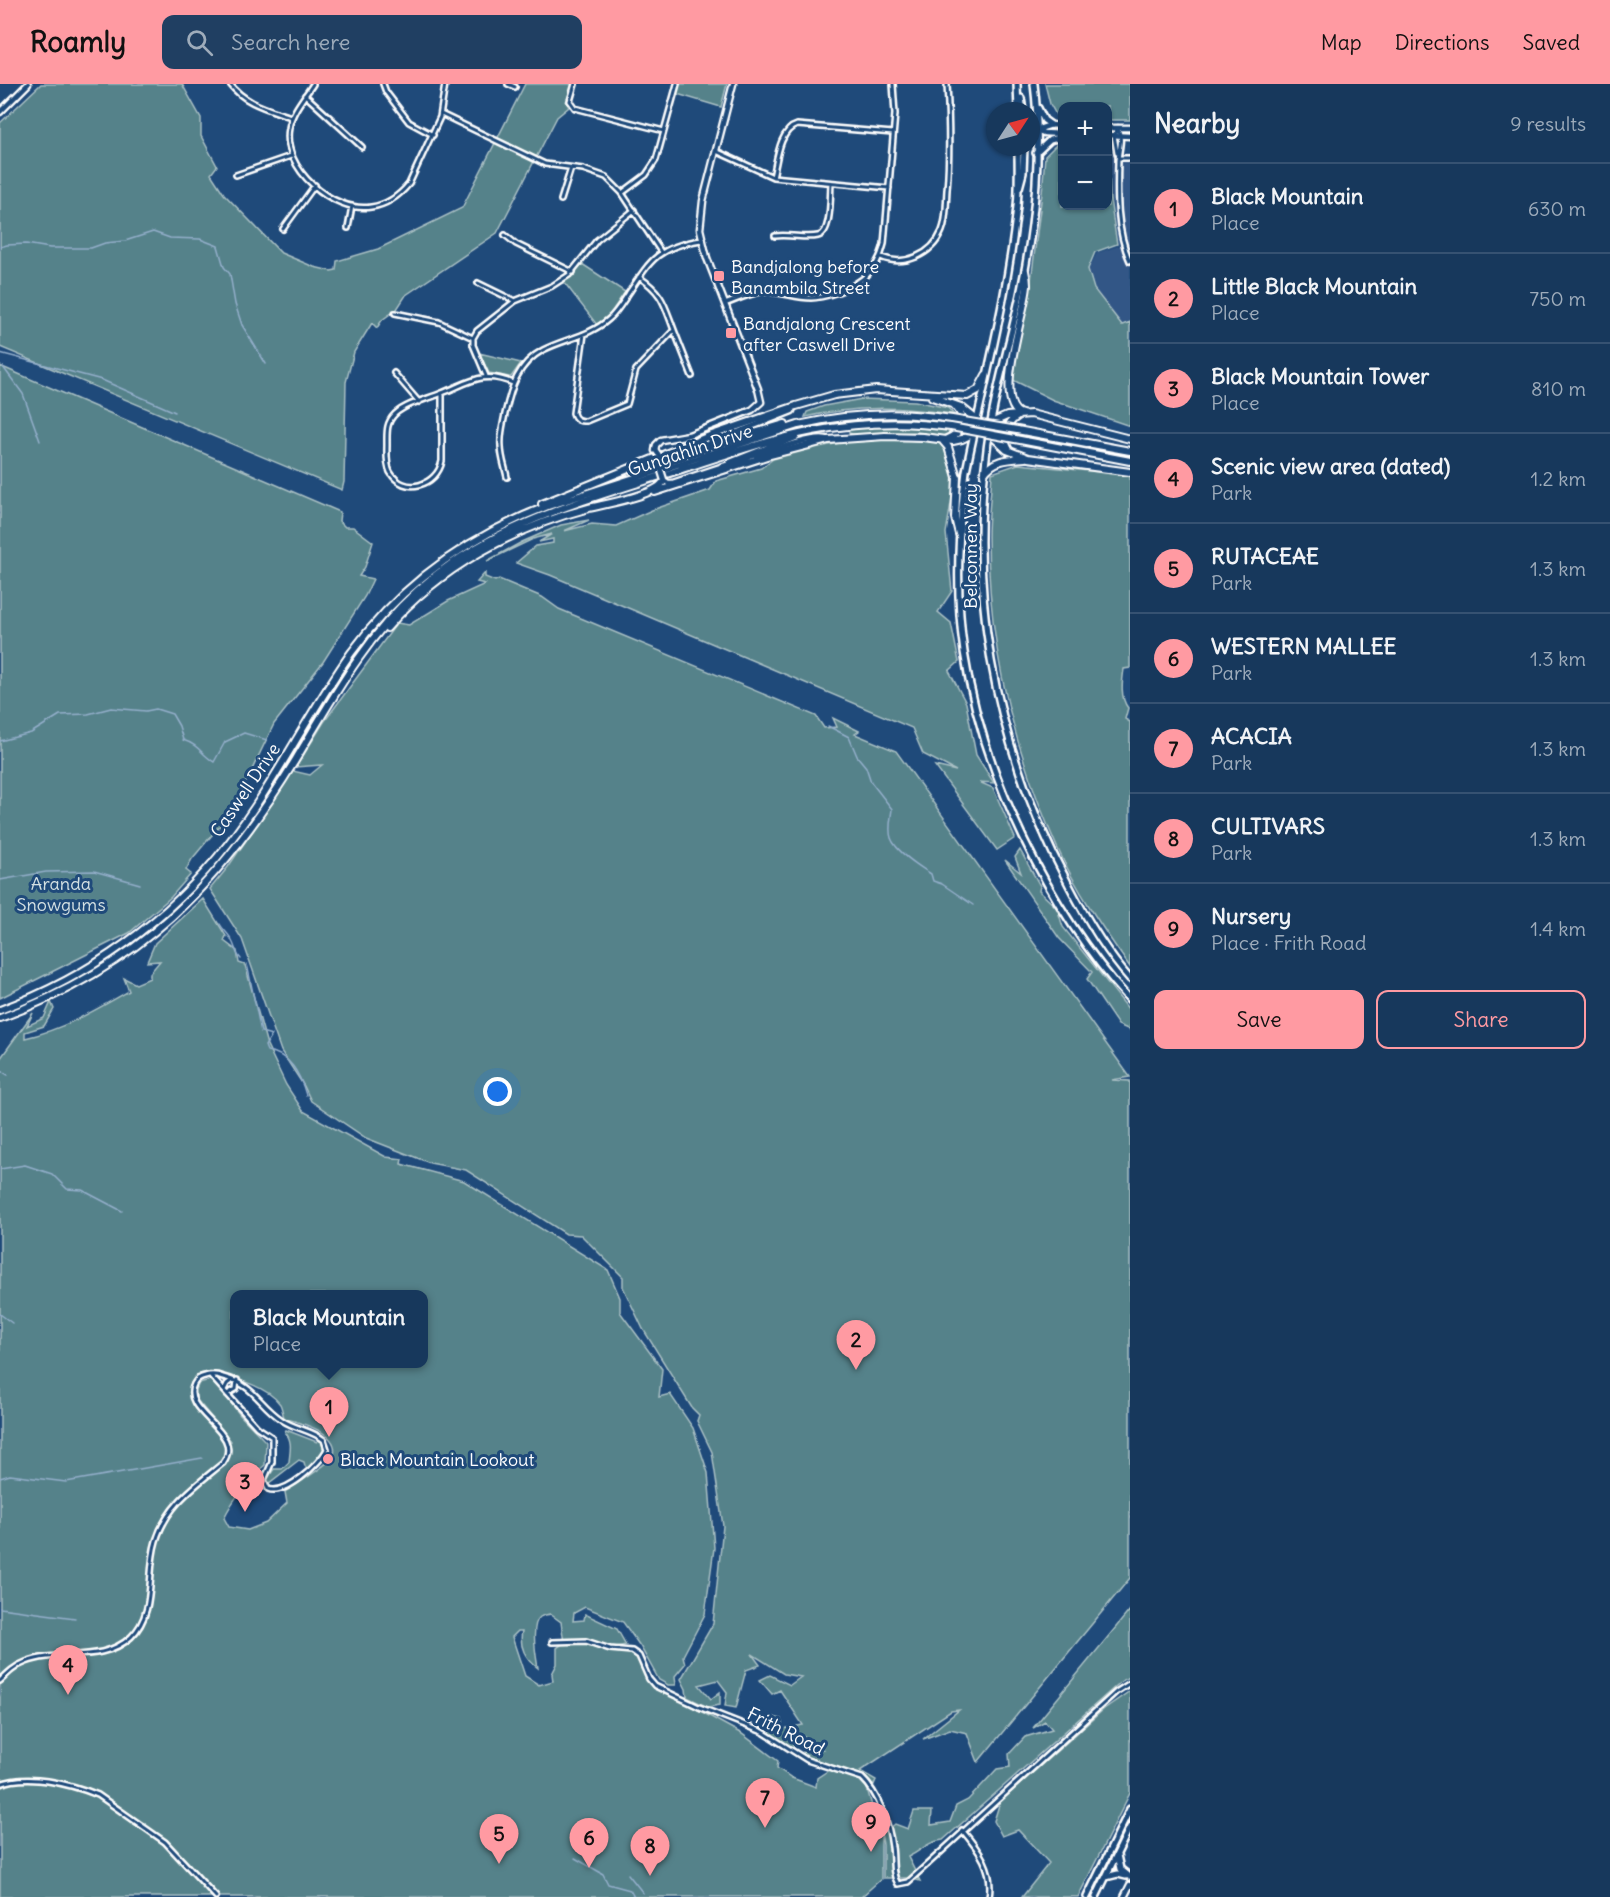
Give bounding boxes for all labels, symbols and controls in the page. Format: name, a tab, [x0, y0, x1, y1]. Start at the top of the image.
search box	[162, 15, 582, 69]
text: Roamly	[30, 24, 126, 60]
icon: search	[183, 26, 216, 59]
text: Search here	[231, 28, 350, 56]
text: Map	[1321, 29, 1362, 56]
text: Directions	[1395, 29, 1489, 56]
text: Saved	[1522, 29, 1580, 56]
north arrow	[986, 102, 1040, 156]
map controls	[1058, 102, 1112, 210]
button: +	[1058, 102, 1112, 156]
text: Nearby	[1154, 107, 1240, 140]
text: 9 results	[1510, 111, 1586, 136]
button: −	[1058, 156, 1112, 210]
text: Black Mountain	[1211, 182, 1364, 210]
text: 1	[1170, 196, 1177, 221]
text: 630 m	[1528, 196, 1586, 221]
text: Place	[1211, 210, 1259, 235]
place label: Bandjalong before Banambila Street	[731, 255, 879, 299]
marker: Bandjalong before Banambila Street	[712, 269, 726, 283]
text: Little Black Mountain	[1211, 272, 1417, 300]
text: 2	[1168, 286, 1179, 311]
text: 750 m	[1529, 286, 1586, 311]
text: Place	[1211, 300, 1259, 325]
place label: Bandjalong Crescent after Caswell Drive	[743, 312, 911, 356]
marker: Bandjalong Crescent after Caswell Drive	[724, 326, 738, 340]
text: Black Mountain Tower	[1211, 362, 1429, 390]
text: 3	[1168, 376, 1179, 401]
text: 810 m	[1531, 376, 1586, 401]
text: Place	[1211, 390, 1259, 415]
street label: Gungahlin Drive	[625, 419, 755, 481]
text: Scenic view area (dated)	[1211, 452, 1450, 480]
text: 4	[1168, 466, 1179, 491]
text: 1.2 km	[1530, 466, 1586, 491]
text: Park	[1211, 480, 1252, 505]
street label: Belconnen Way	[959, 483, 982, 609]
text: RUTACEAE	[1211, 542, 1319, 570]
text: 5	[1168, 556, 1179, 581]
text: 1.3 km	[1530, 556, 1586, 581]
text: Park	[1211, 570, 1252, 595]
text: WESTERN MALLEE	[1211, 632, 1397, 660]
text: 6	[1168, 646, 1179, 671]
text: 1.3 km	[1530, 646, 1586, 671]
text: Park	[1211, 660, 1252, 685]
text: ACACIA	[1211, 722, 1292, 750]
text: 7	[1169, 736, 1178, 761]
text: 1.3 km	[1530, 736, 1586, 761]
street label: Caswell Drive	[205, 738, 285, 842]
text: Park	[1211, 750, 1252, 775]
text: CULTIVARS	[1211, 812, 1325, 840]
text: 8	[1168, 826, 1179, 851]
text: 1.3 km	[1530, 826, 1586, 851]
text: Park	[1211, 840, 1252, 865]
park label: Aranda Snowgums	[16, 872, 106, 916]
text: Nursery	[1211, 902, 1291, 930]
text: 9	[1168, 916, 1179, 941]
text: 1.4 km	[1530, 916, 1586, 941]
text: Place · Frith Road	[1211, 930, 1366, 955]
button: Save	[1154, 990, 1364, 1049]
button: Share	[1376, 990, 1586, 1049]
your location	[483, 1077, 512, 1106]
popup	[230, 1290, 428, 1368]
text: Black Mountain	[253, 1303, 405, 1331]
pin: 2	[836, 1320, 876, 1370]
text: Place	[253, 1331, 301, 1356]
pin: 1	[310, 1388, 348, 1437]
place label: Black Mountain Lookout	[340, 1448, 535, 1471]
marker: Black Mountain Lookout	[321, 1452, 335, 1466]
pin: 3	[226, 1462, 264, 1512]
pin: 4	[48, 1646, 88, 1695]
street label: Frith Road	[743, 1702, 829, 1760]
pin: 7	[746, 1778, 784, 1828]
pin: 9	[852, 1802, 890, 1852]
pin: 5	[480, 1814, 518, 1864]
pin: 6	[570, 1818, 608, 1868]
pin: 8	[630, 1826, 670, 1876]

